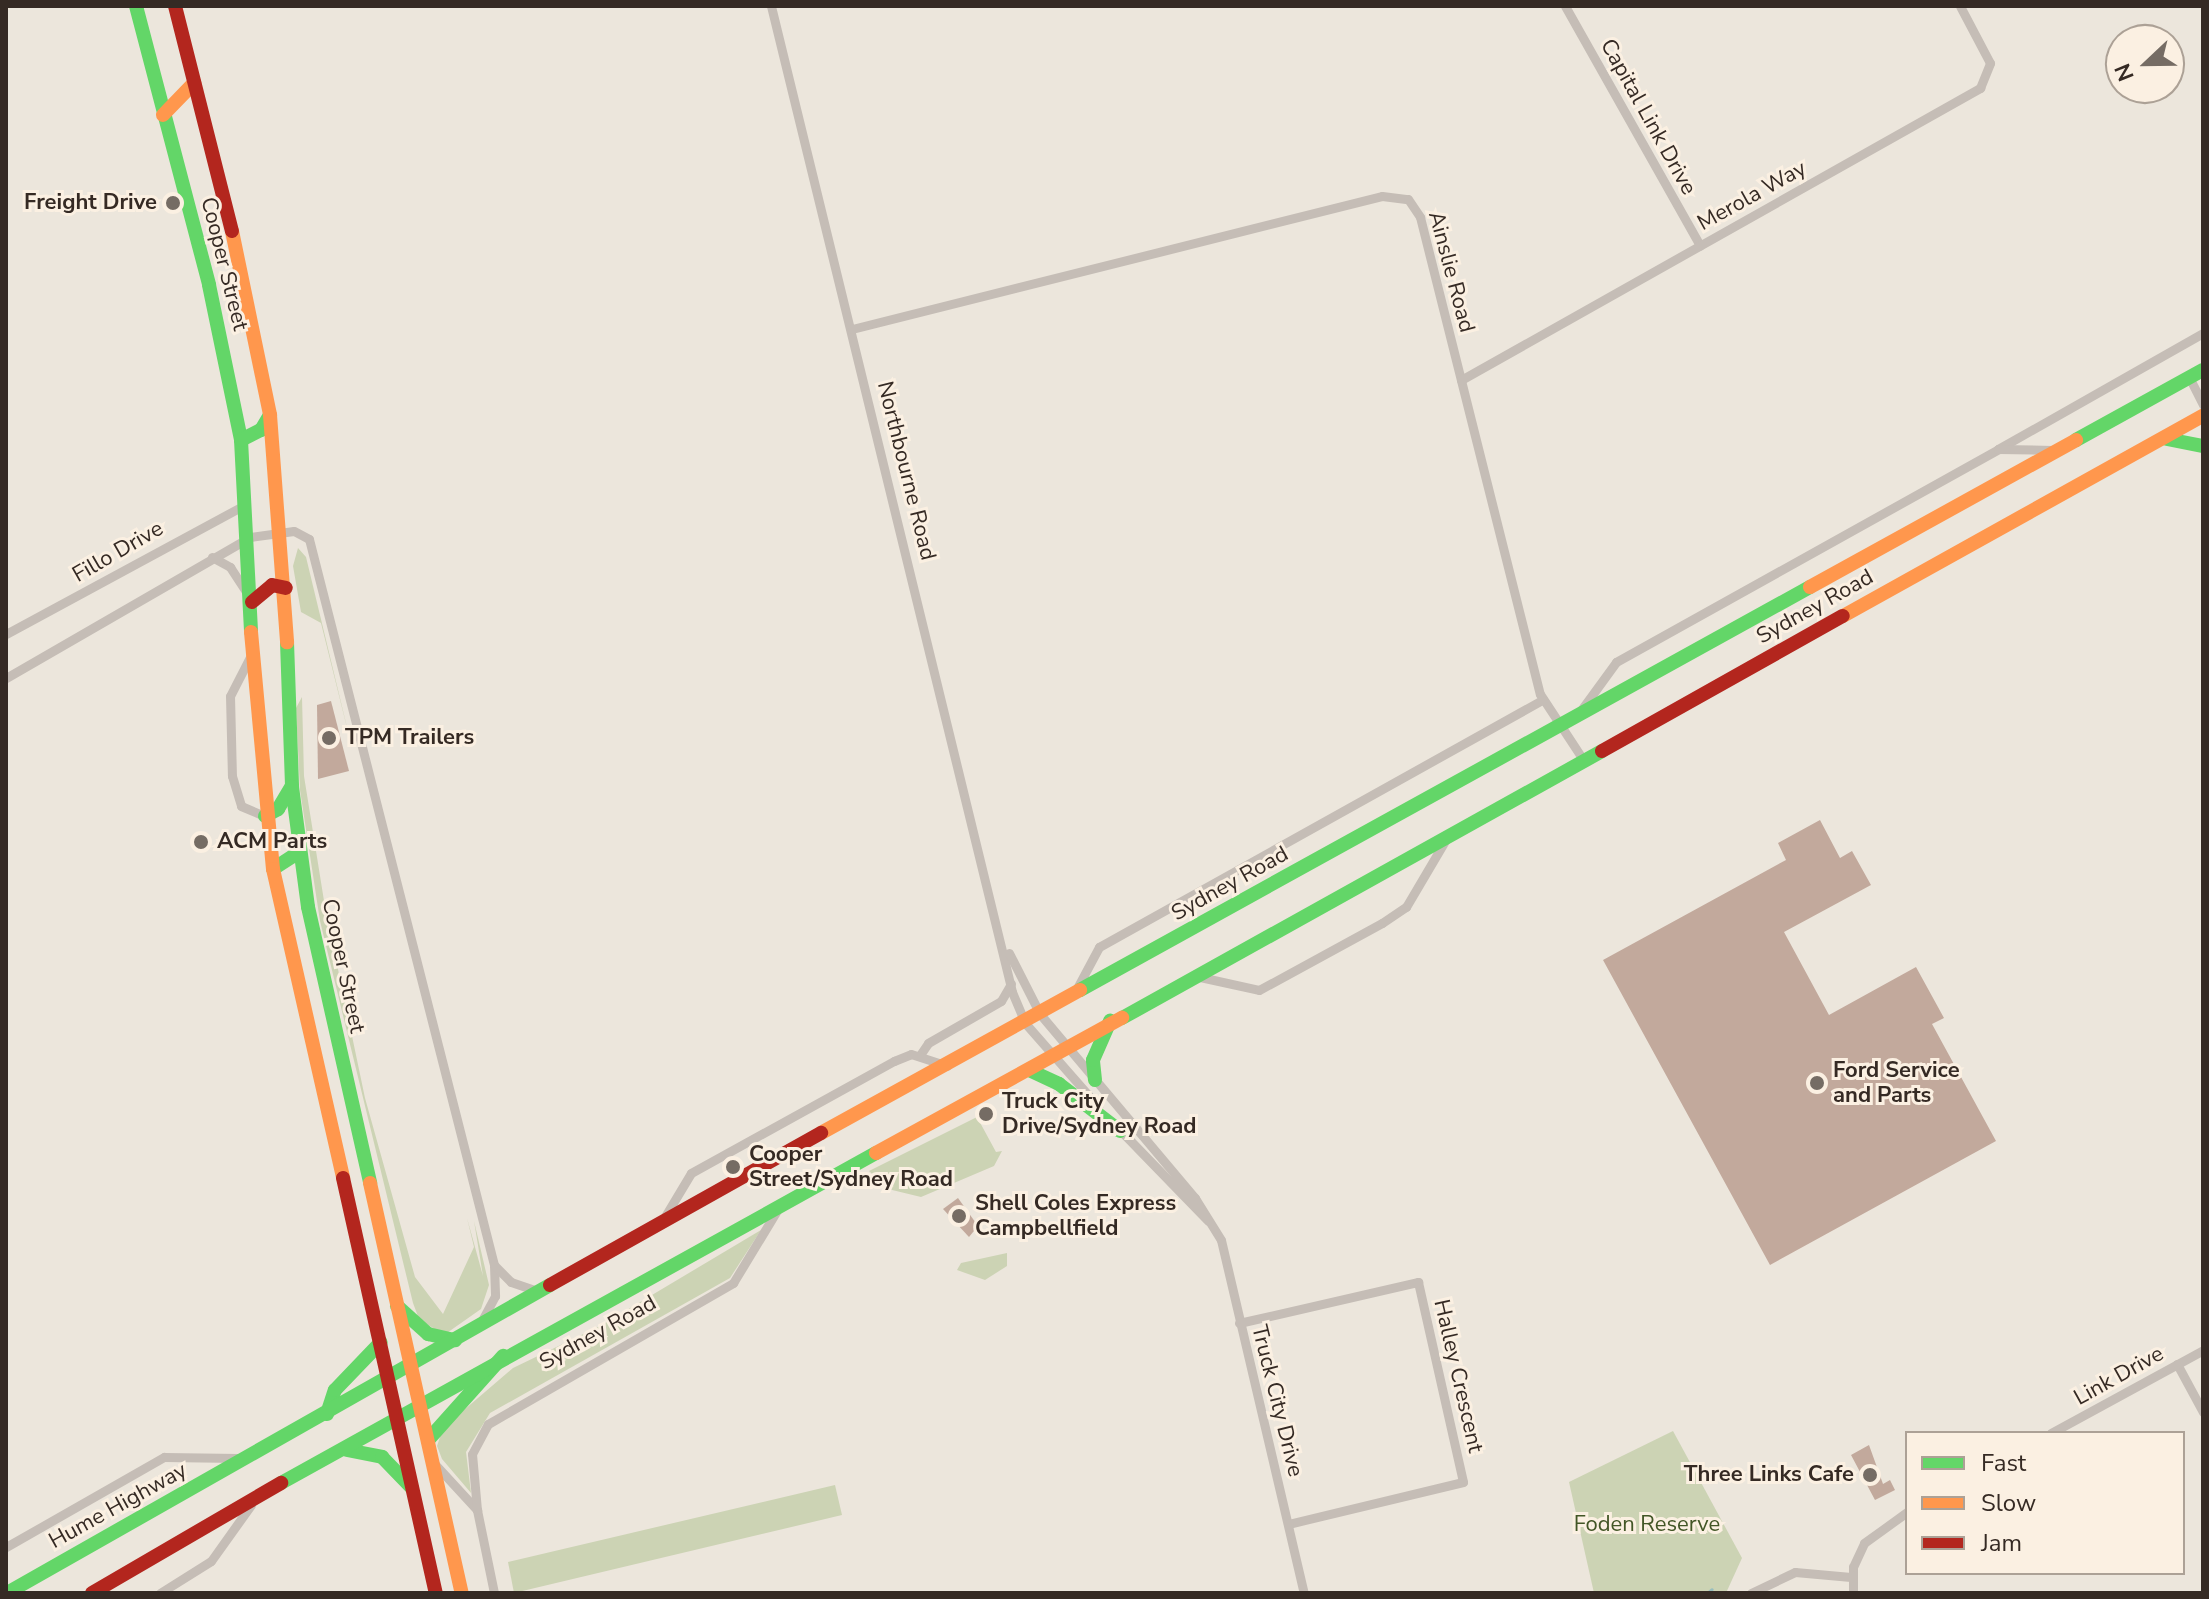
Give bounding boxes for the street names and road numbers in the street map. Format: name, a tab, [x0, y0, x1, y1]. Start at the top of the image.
street label: Capital Link Drive	[1594, 35, 1702, 199]
street label: Merola Way	[1693, 155, 1811, 237]
street label: Cooper Street	[195, 195, 253, 333]
street label: Ainslie Road	[1422, 209, 1480, 335]
street label: Northbourne Road	[871, 379, 941, 563]
street label: Fillo Drive	[68, 516, 168, 588]
street label: Sydney Road	[1752, 564, 1878, 650]
street label: Sydney Road	[1167, 841, 1293, 927]
street label: Cooper Street	[316, 896, 370, 1036]
street label: Sydney Road	[535, 1290, 661, 1376]
street label: Halley Crescent	[1428, 1297, 1488, 1455]
street label: Truck City Drive	[1245, 1322, 1309, 1480]
street label: Link Drive	[2070, 1341, 2168, 1411]
street label: Hume Highway	[44, 1457, 192, 1555]

